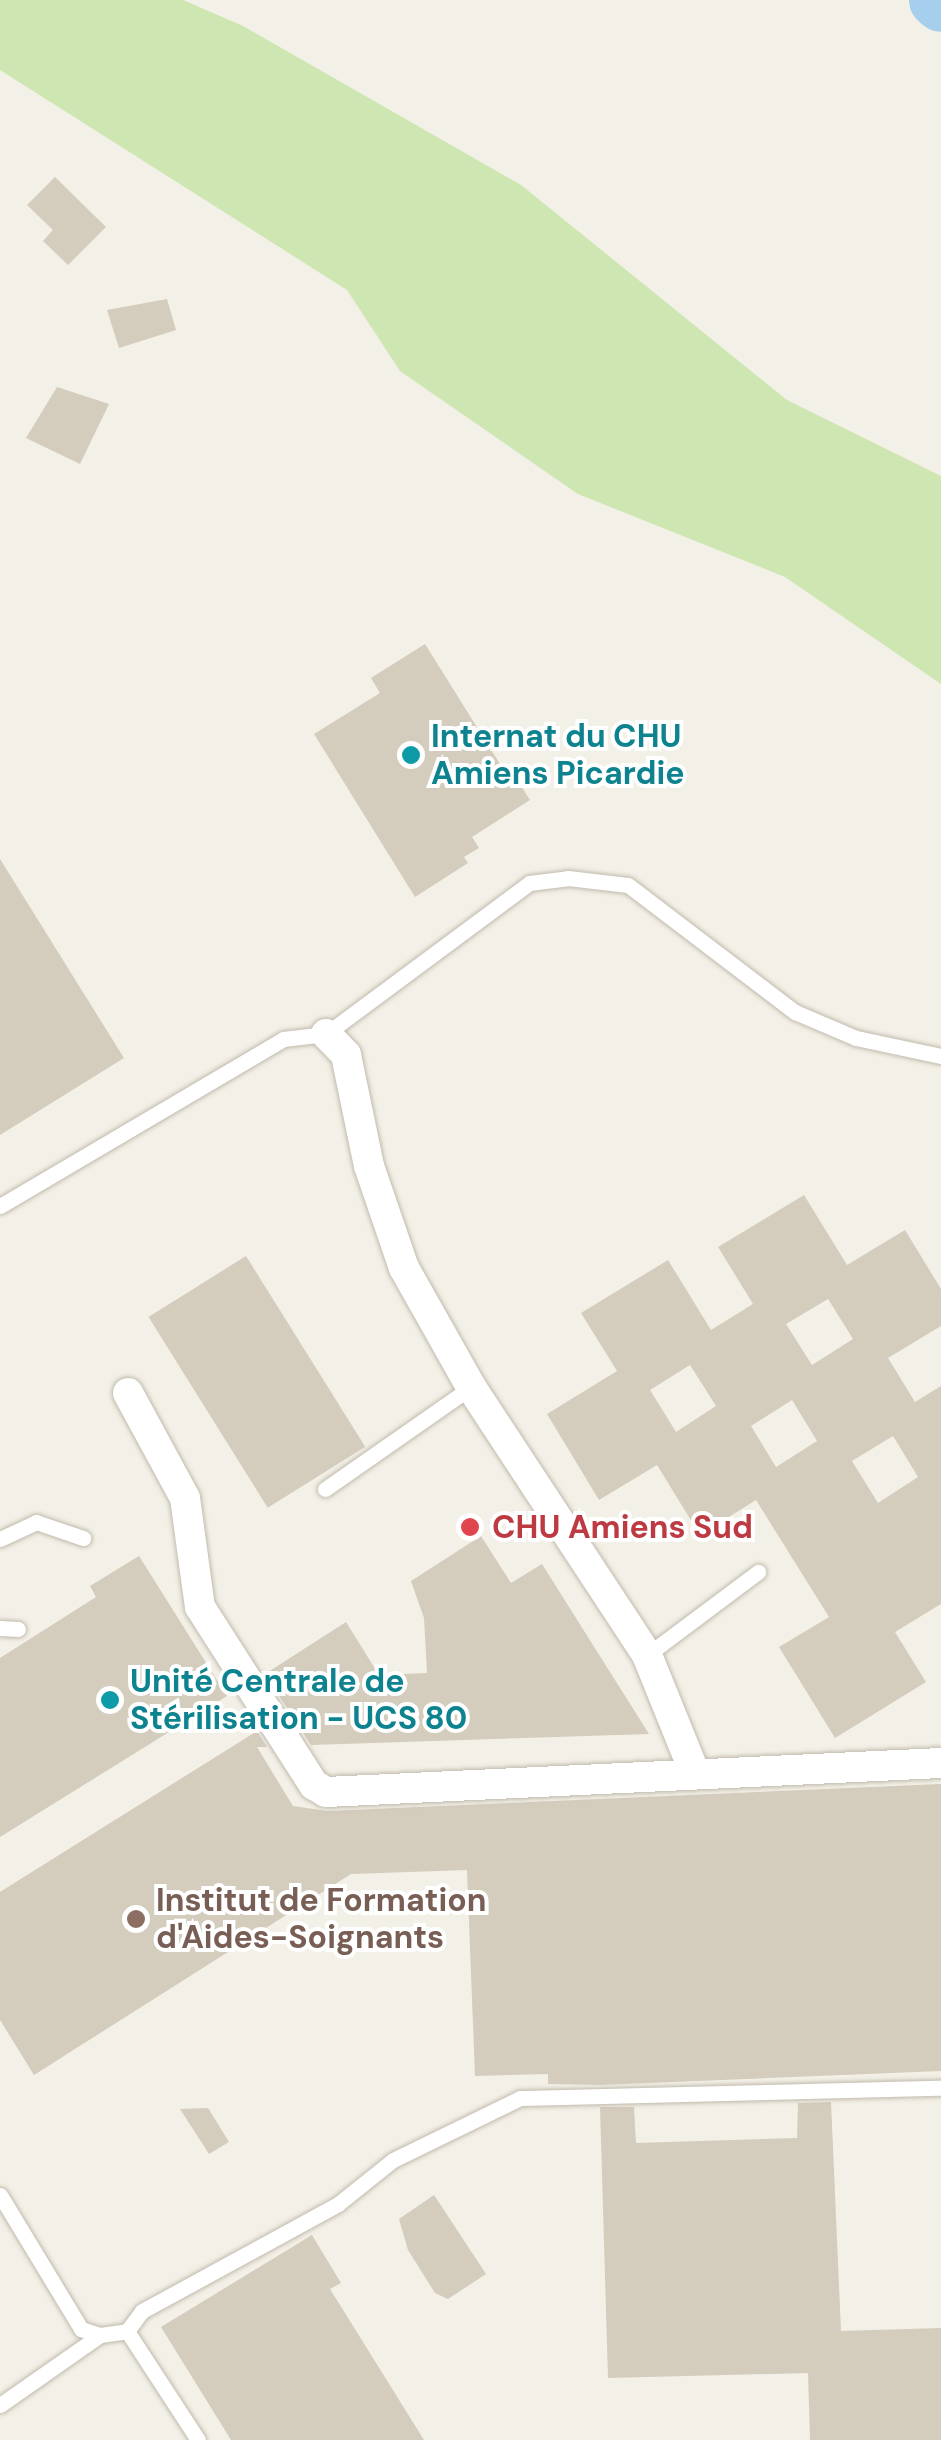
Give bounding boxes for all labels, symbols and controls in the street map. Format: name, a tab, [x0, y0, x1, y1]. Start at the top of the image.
place label: Internat du CHU Amiens Picardie	[431, 718, 685, 793]
marker: Internat du CHU Amiens Picardie	[400, 744, 422, 766]
place label: CHU Amiens Sud	[492, 1508, 753, 1546]
marker: CHU Amiens Sud	[457, 1514, 483, 1540]
place label: Unité Centrale de Stérilisation - UCS 80	[130, 1663, 467, 1738]
marker: Unité Centrale de Stérilisation - UCS 80	[99, 1689, 121, 1711]
place label: Institut de Formation d'Aides-Soignants	[156, 1882, 486, 1957]
marker: Institut de Formation d'Aides-Soignants	[125, 1908, 147, 1930]

